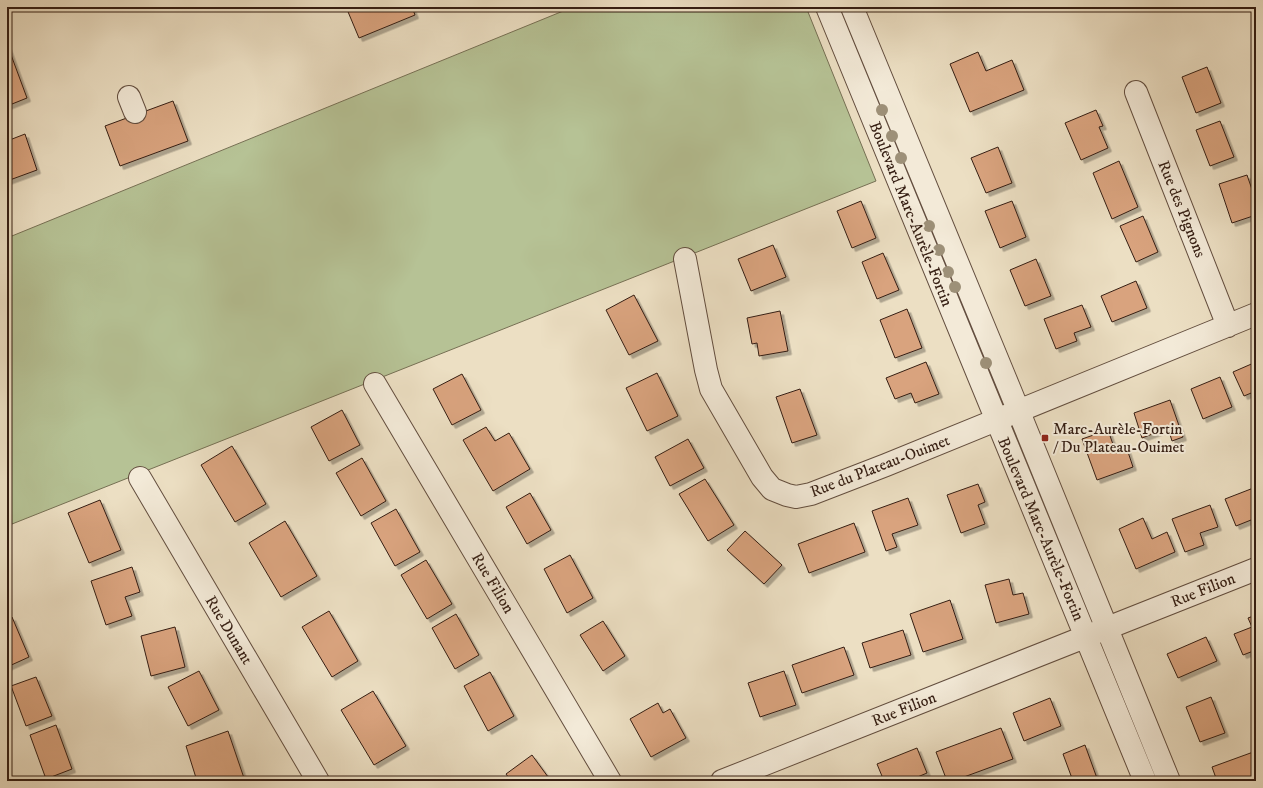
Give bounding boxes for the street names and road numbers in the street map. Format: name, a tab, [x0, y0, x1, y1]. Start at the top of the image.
street label: Boulevard Marc-Aurèle-Fortin	[865, 119, 958, 310]
street label: Rue des Pignons	[1153, 158, 1211, 260]
street label: Rue du Plateau-Ouimet	[807, 430, 953, 502]
street label: Boulevard Marc-Aurèle-Fortin	[993, 434, 1089, 625]
street label: Rue Filion	[467, 549, 519, 618]
street label: Rue Filion	[1168, 568, 1239, 612]
street label: Rue Dunant	[201, 592, 257, 668]
street label: Rue Filion	[869, 687, 940, 731]

